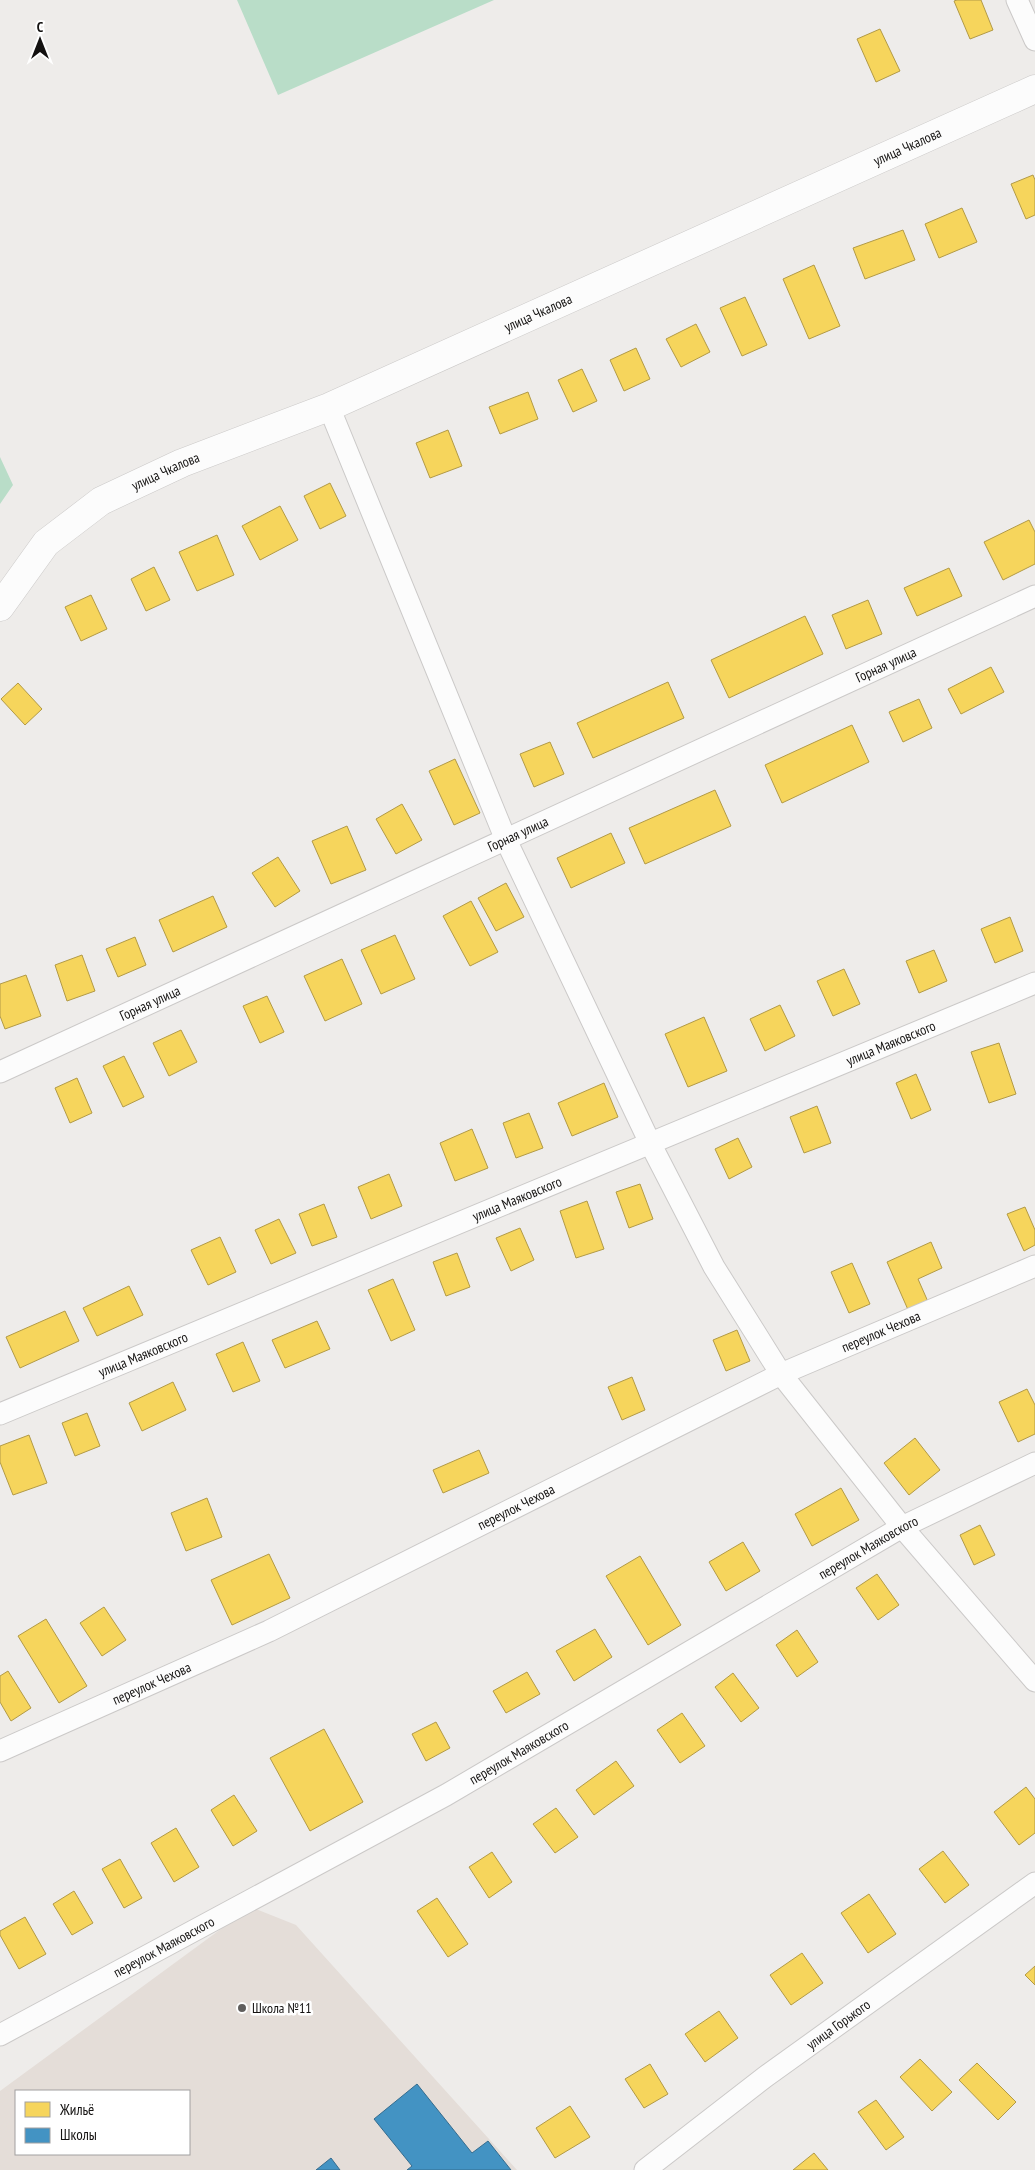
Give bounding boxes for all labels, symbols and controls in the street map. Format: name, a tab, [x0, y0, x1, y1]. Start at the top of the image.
north arrow	[15, 15, 65, 65]
text: С	[37, 18, 44, 36]
street label: улица Чкалова	[870, 123, 944, 170]
street label: улица Чкалова	[501, 290, 575, 336]
street label: улица Чкалова	[129, 448, 202, 494]
street label: Горная улица	[853, 643, 919, 686]
street label: Горная улица	[485, 812, 551, 856]
street label: Горная улица	[117, 981, 183, 1025]
street label: улица Маяковского	[843, 1016, 938, 1070]
street label: улица Маяковского	[470, 1172, 564, 1225]
street label: переулок Чехова	[839, 1307, 923, 1356]
street label: улица Маяковского	[96, 1328, 190, 1381]
street label: переулок Чехова	[474, 1480, 558, 1534]
street label: переулок Маяковского	[815, 1512, 921, 1583]
street label: переулок Чехова	[110, 1658, 194, 1709]
street label: переулок Маяковского	[466, 1716, 572, 1788]
street label: переулок Маяковского	[110, 1912, 217, 1981]
street label: улица Горького	[803, 1995, 874, 2053]
place label: Школа №11	[252, 1999, 312, 2017]
marker: Школа №11	[236, 2002, 248, 2014]
legend	[15, 2090, 190, 2155]
text: Жильё	[59, 2100, 94, 2119]
text: Школы	[60, 2125, 97, 2144]

